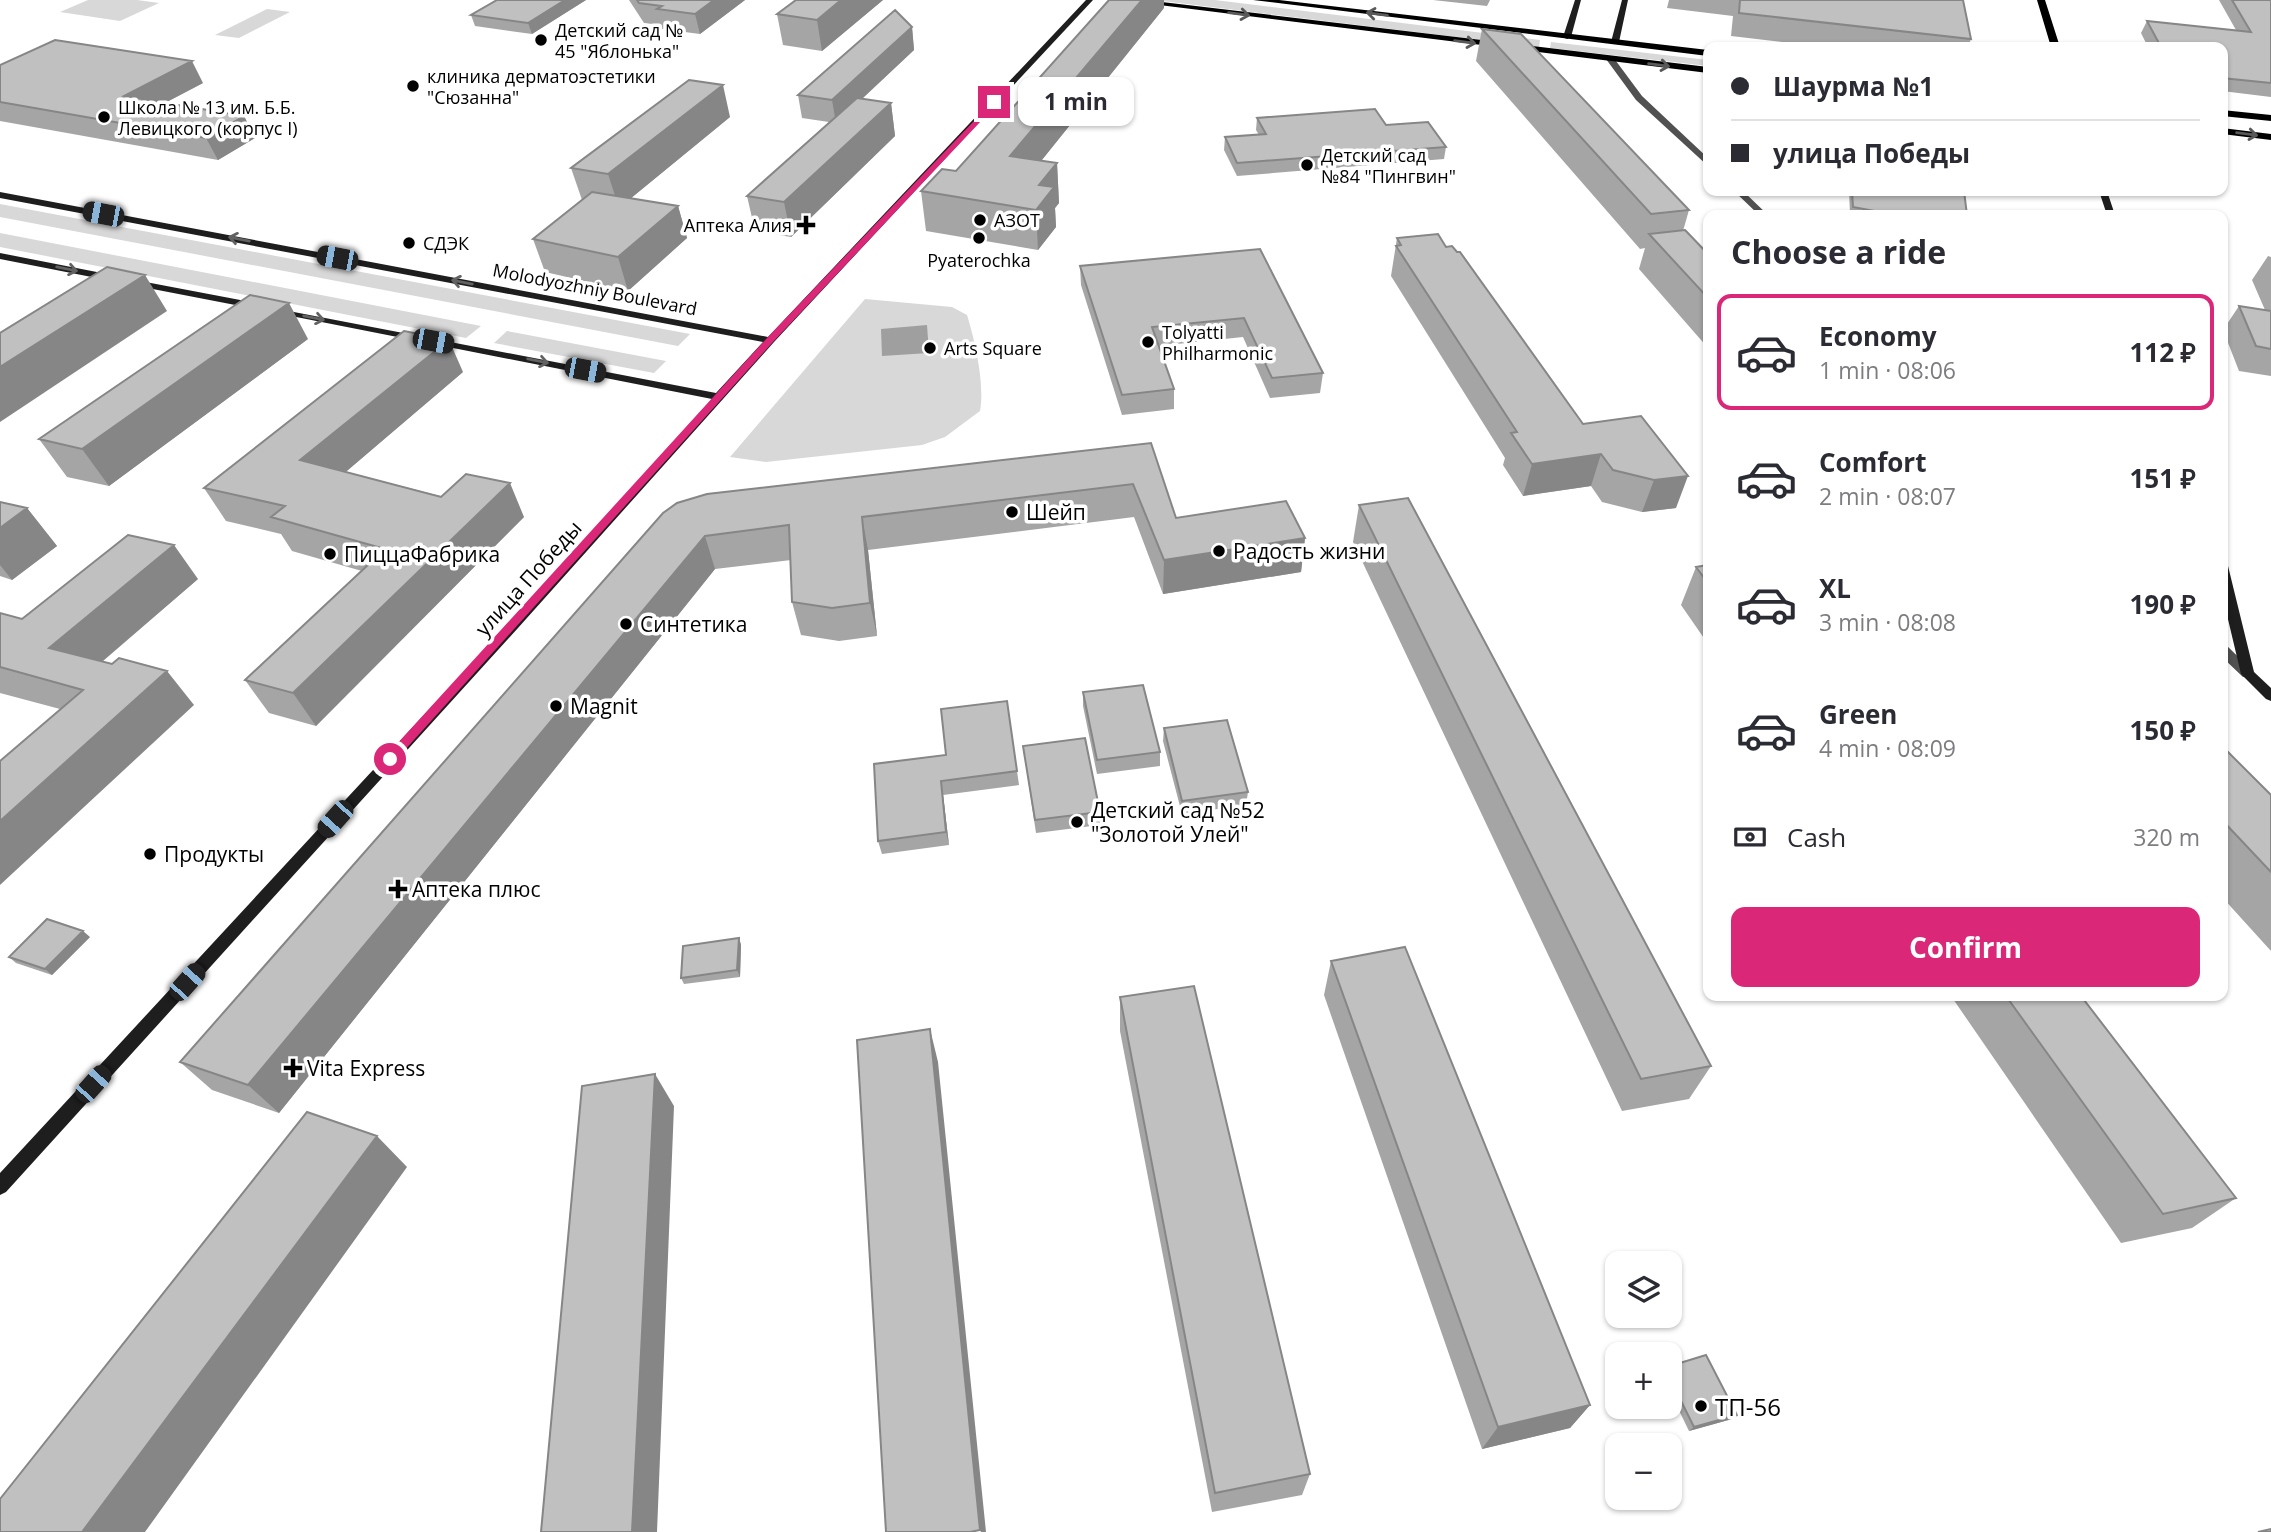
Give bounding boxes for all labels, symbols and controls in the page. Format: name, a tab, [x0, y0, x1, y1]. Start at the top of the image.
one-way arrow	[1227, 8, 1250, 21]
one-way arrow	[1367, 8, 1389, 21]
place label: Детский сад № 45 "Яблонька"	[555, 18, 683, 63]
marker: Детский сад № 45 "Яблонька"	[533, 32, 549, 48]
one-way arrow	[1453, 35, 1476, 48]
one-way arrow	[1647, 58, 1670, 71]
place label: клиника дерматоэстетики "Сюзанна"	[427, 64, 656, 109]
text: Шаурма №1	[1773, 68, 1934, 104]
marker: клиника дерматоэстетики "Сюзанна"	[405, 78, 421, 94]
callout: 1 min	[1018, 78, 1134, 126]
text: 1 min	[1044, 85, 1108, 117]
route end	[978, 86, 1010, 118]
place label: Школа № 13 им. Б.Б. Левицкого (корпус I)	[118, 95, 297, 140]
marker: Школа № 13 им. Б.Б. Левицкого (корпус I)	[96, 109, 112, 125]
one-way arrow	[2235, 127, 2258, 140]
text: улица Победы	[1773, 135, 1970, 171]
place label: Детский сад №84 "Пингвин"	[1321, 143, 1456, 188]
marker: Детский сад №84 "Пингвин"	[1299, 157, 1315, 173]
car	[81, 200, 126, 228]
place label: АЗОТ	[994, 208, 1040, 232]
marker: АЗОТ	[972, 212, 988, 228]
place label: Аптека Алия	[684, 213, 792, 237]
marker: Аптека Алия	[798, 217, 814, 233]
marker: Pyaterochka	[971, 230, 987, 246]
text: Choose a ride	[1731, 230, 1946, 273]
place label: СДЭК	[423, 231, 469, 255]
one-way arrow	[228, 232, 251, 246]
marker: СДЭК	[401, 235, 417, 251]
car	[315, 244, 360, 272]
place label: Pyaterochka	[927, 248, 1031, 272]
street label: Molodyozhniy Boulevard	[491, 257, 699, 321]
one-way arrow	[55, 263, 78, 277]
one-way arrow	[452, 274, 474, 288]
one-way arrow	[302, 311, 325, 325]
text: Economy	[1819, 318, 1937, 354]
place label: Tolyatti Philharmonic	[1162, 320, 1273, 365]
icon: car	[1735, 321, 1798, 384]
car	[411, 327, 456, 355]
marker: Tolyatti Philharmonic	[1140, 334, 1156, 350]
text: 112 ₽	[2130, 334, 2196, 370]
place label: Arts Square	[944, 336, 1042, 360]
marker: Arts Square	[922, 340, 938, 356]
text: 1 min · 08:06	[1819, 354, 1956, 386]
one-way arrow	[526, 355, 549, 368]
car	[563, 356, 608, 384]
text: Comfort	[1819, 444, 1926, 480]
icon: car	[1735, 447, 1798, 510]
text: 151 ₽	[2130, 460, 2196, 496]
text: 2 min · 08:07	[1819, 480, 1956, 512]
place label: Шейп	[1026, 498, 1086, 526]
marker: Шейп	[1004, 504, 1020, 520]
street label: улица Победы	[469, 514, 587, 642]
place label: Радость жизни	[1233, 537, 1385, 565]
place label: ПиццаФабрика	[344, 540, 500, 568]
marker: Радость жизни	[1211, 543, 1227, 559]
marker: ПиццаФабрика	[322, 546, 338, 562]
text: XL	[1819, 570, 1851, 606]
icon: car	[1735, 573, 1798, 636]
text: 190 ₽	[2130, 586, 2196, 622]
text: 3 min · 08:08	[1819, 606, 1956, 638]
place label: Синтетика	[640, 610, 747, 638]
marker: Синтетика	[618, 616, 634, 632]
place label: Magnit	[570, 692, 638, 720]
text: Green	[1819, 696, 1897, 732]
marker: Magnit	[548, 698, 564, 714]
icon: car	[1735, 699, 1798, 762]
text: 150 ₽	[2130, 712, 2196, 748]
text: 4 min · 08:09	[1819, 732, 1956, 764]
route start	[374, 743, 406, 775]
car	[314, 796, 357, 842]
place label: Детский сад №52 "Золотой Улей"	[1091, 796, 1265, 848]
marker: Детский сад №52 "Золотой Улей"	[1069, 814, 1085, 830]
icon: cash	[1731, 818, 1769, 856]
text: Cash	[1787, 819, 1846, 855]
text: 320 m	[2133, 821, 2200, 853]
place label: Продукты	[164, 840, 264, 868]
marker: Продукты	[142, 846, 158, 862]
place label: Аптека плюс	[412, 875, 540, 903]
marker: Аптека плюс	[390, 881, 406, 897]
button: Confirm	[1731, 907, 2200, 987]
car	[166, 959, 209, 1005]
place label: Vita Express	[307, 1054, 425, 1082]
marker: Vita Express	[285, 1060, 301, 1076]
car	[72, 1061, 115, 1107]
map controls	[1605, 1251, 1682, 1510]
button: layers	[1605, 1251, 1682, 1328]
button: +	[1605, 1342, 1682, 1419]
place label: ТП-56	[1715, 1390, 1781, 1423]
marker: ТП-56	[1693, 1398, 1709, 1414]
button: −	[1605, 1433, 1682, 1510]

